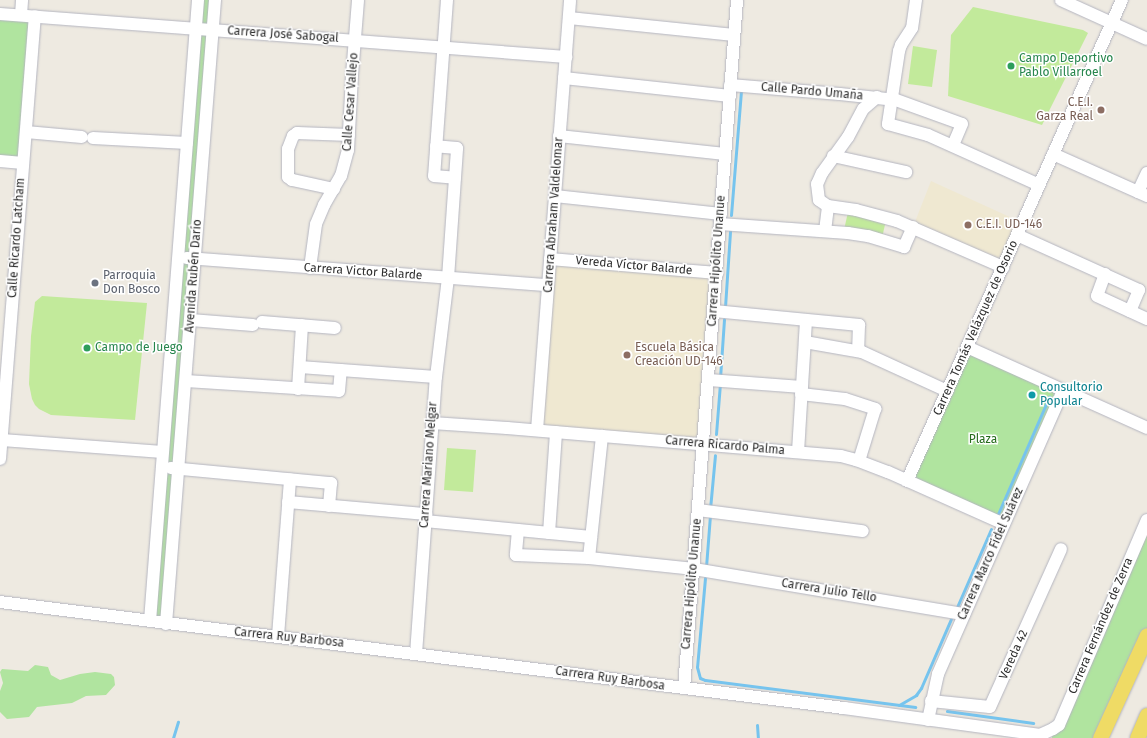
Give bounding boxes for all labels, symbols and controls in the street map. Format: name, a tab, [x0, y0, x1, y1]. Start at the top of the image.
street label: Carrera José Sabogal	[227, 24, 339, 46]
street label: Calle Cesar Vallejo	[340, 52, 362, 152]
place label: Campo Deportivo Pablo Villarroel	[1019, 52, 1113, 80]
marker: Campo Deportivo Pablo Villarroel	[1006, 61, 1016, 71]
street label: Calle Pardo Umaña	[760, 80, 864, 104]
place label: C.E.I. Garza Real	[1036, 96, 1093, 124]
marker: C.E.I. Garza Real	[1096, 105, 1106, 115]
street label: Carrera Abraham Valdelomar	[541, 137, 567, 293]
street label: Calle Ricardo Latcham	[6, 178, 28, 298]
street label: Carrera Hipólito Unanue	[705, 195, 729, 327]
place label: C.E.I. UD-146	[976, 218, 1042, 232]
street label: Avenida Rubén Darío	[183, 219, 205, 333]
marker: C.E.I. UD-146	[963, 220, 973, 230]
street label: Carrera Tomás Velázquez de Osorio	[931, 238, 1021, 418]
street label: Vereda Víctor Balarde	[575, 254, 693, 278]
street label: Carrera Victor Balarde	[303, 261, 423, 283]
place label: Parroquia Don Bosco	[103, 269, 160, 297]
marker: Parroquia Don Bosco	[90, 278, 100, 288]
place label: Campo de Juego	[95, 341, 183, 355]
place label: Escuela Básica Creación UD-146	[635, 341, 723, 369]
marker: Campo de Juego	[82, 343, 92, 353]
marker: Escuela Básica Creación UD-146	[622, 350, 632, 360]
place label: Consultorio Popular	[1040, 381, 1103, 409]
marker: Consultorio Popular	[1027, 390, 1037, 400]
street label: Carrera Mariano Melgar	[417, 401, 441, 529]
park label: Plaza	[969, 433, 997, 447]
street label: Carrera Ricardo Palma	[665, 434, 785, 458]
street label: Carrera Marco Fidel Suárez	[955, 485, 1027, 623]
street label: Carrera Hipólito Unanue	[679, 518, 705, 650]
street label: Carrera Fernández de Zerra	[1066, 556, 1136, 696]
street label: Carrera Julio Tello	[780, 576, 878, 606]
street label: Carrera Ruy Barbosa	[233, 625, 345, 651]
street label: Vereda 42	[997, 628, 1031, 682]
street label: Carrera Ruy Barbosa	[554, 664, 666, 694]

